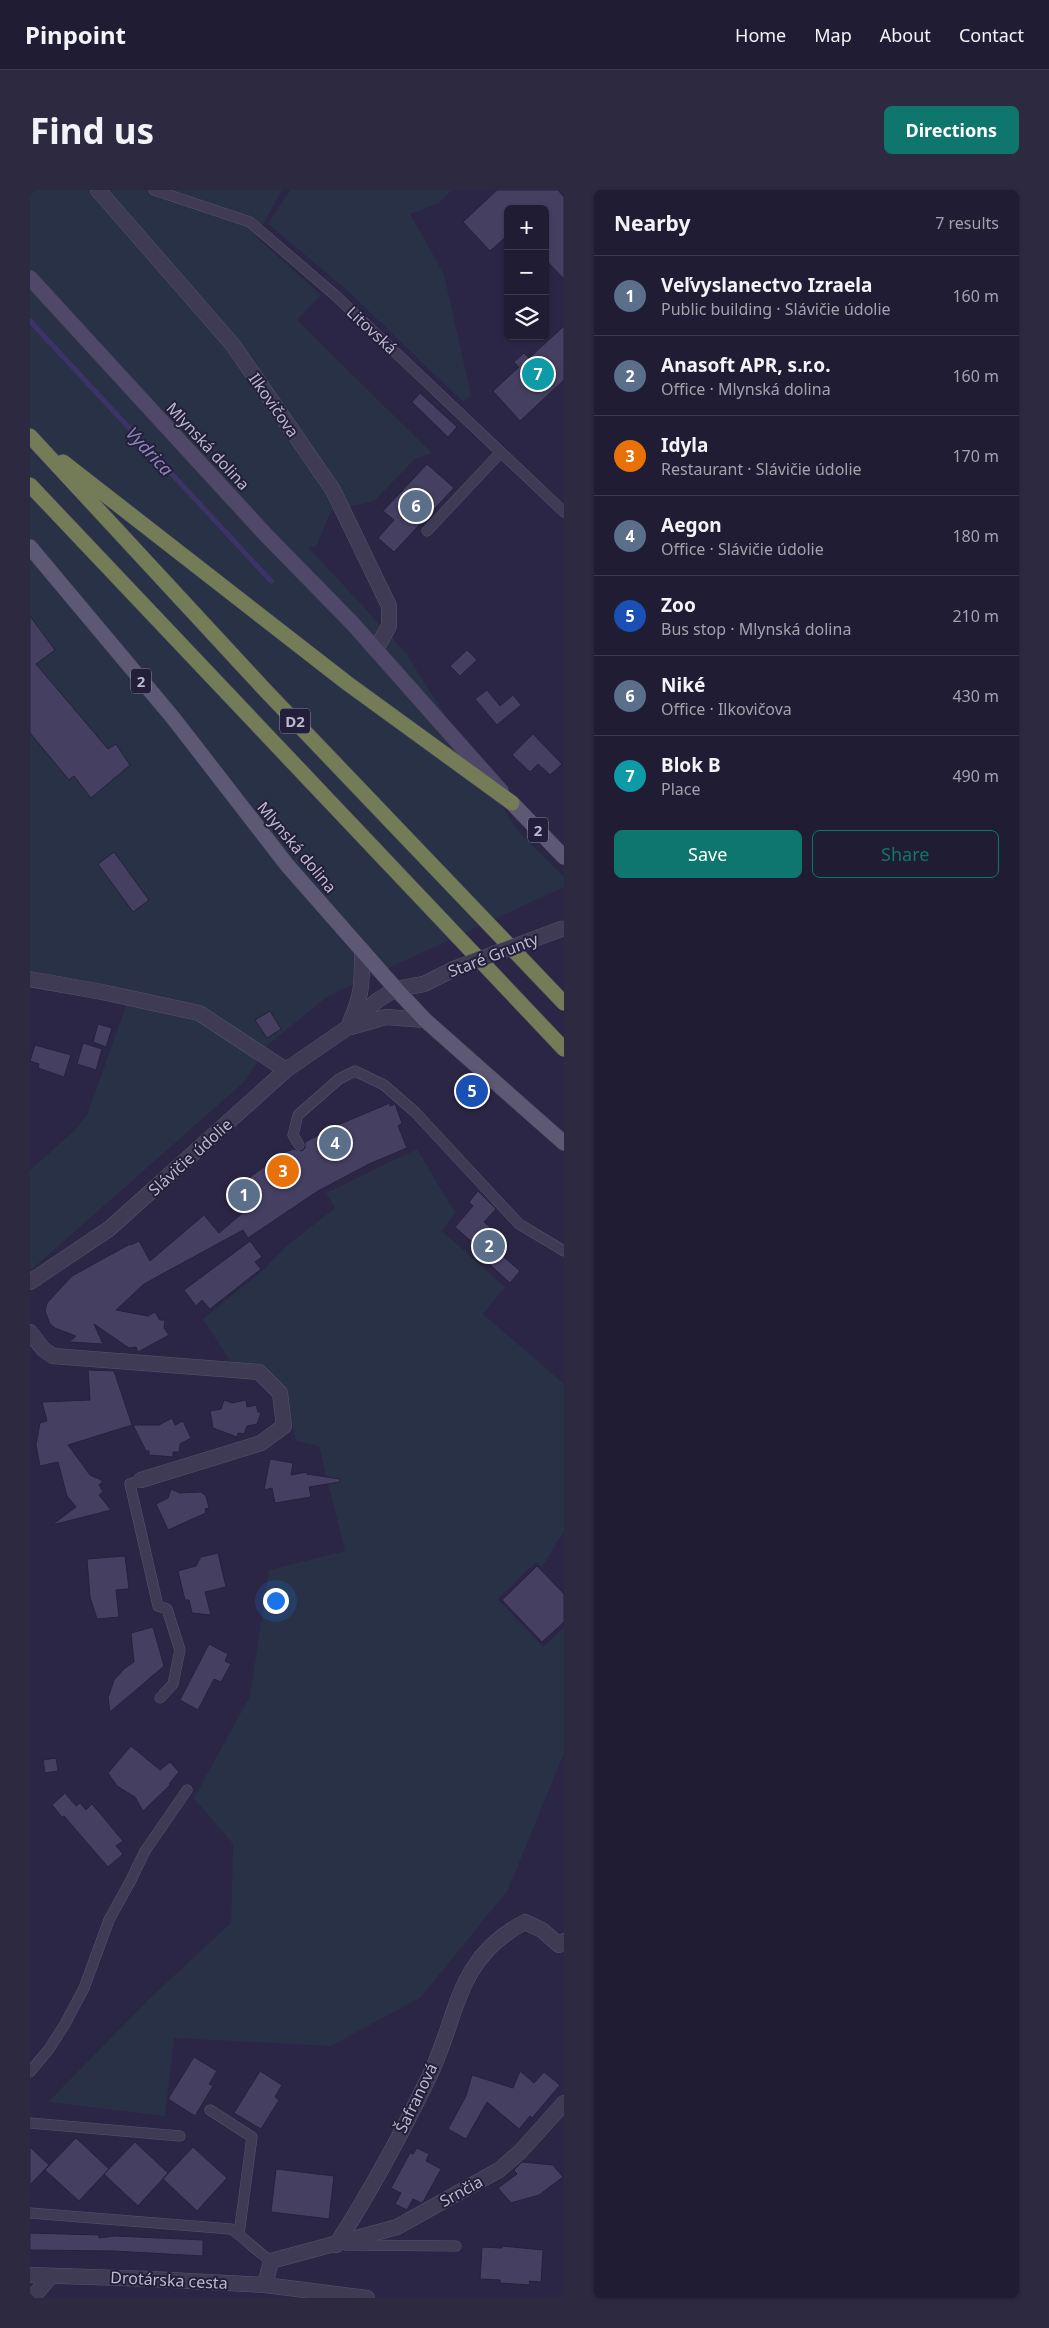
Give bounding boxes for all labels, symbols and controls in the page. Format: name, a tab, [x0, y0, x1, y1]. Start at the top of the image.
text: Pinpoint	[25, 18, 126, 51]
text: Home	[735, 23, 786, 47]
text: Map	[814, 23, 852, 47]
text: About	[880, 23, 931, 47]
text: Contact	[959, 23, 1024, 47]
button: Directions	[884, 106, 1019, 154]
text: Find us	[30, 107, 154, 154]
map controls	[504, 205, 549, 340]
button: +	[504, 205, 549, 250]
text: Nearby	[614, 209, 690, 237]
text: 7 results	[935, 212, 999, 234]
button: −	[504, 250, 549, 295]
text: Veľvyslanectvo Izraela	[661, 272, 872, 298]
text: 1	[625, 285, 635, 307]
text: 160 m	[952, 285, 999, 307]
button: layers	[504, 295, 549, 340]
text: Public building · Slávičie údolie	[661, 298, 891, 320]
street label: Litovská	[342, 301, 402, 359]
text: Anasoft APR, s.r.o.	[661, 352, 830, 378]
pin: 7	[522, 355, 554, 393]
text: 2	[625, 365, 635, 387]
text: 160 m	[952, 365, 999, 387]
street label: Ilkovičova	[244, 368, 304, 442]
text: Office · Mlynská dolina	[661, 378, 831, 400]
street label: Mlynská dolina	[162, 397, 254, 495]
water label: Vydrica	[121, 421, 179, 481]
text: Idyla	[661, 432, 708, 458]
text: 3	[625, 445, 635, 467]
text: 170 m	[952, 445, 999, 467]
text: Restaurant · Slávičie údolie	[661, 458, 862, 480]
pin: 6	[400, 487, 432, 525]
text: Aegon	[661, 512, 722, 538]
text: 4	[625, 525, 635, 547]
text: 180 m	[952, 525, 999, 547]
text: Office · Slávičie údolie	[661, 538, 824, 560]
text: Zoo	[661, 592, 696, 618]
text: 5	[625, 605, 635, 627]
text: 210 m	[952, 605, 999, 627]
text: Bus stop · Mlynská dolina	[661, 618, 851, 640]
road number: 2	[131, 668, 151, 694]
text: Niké	[661, 672, 705, 698]
text: 6	[625, 685, 635, 707]
text: 430 m	[952, 685, 999, 707]
text: Office · Ilkovičova	[661, 698, 792, 720]
road number: D2	[280, 708, 310, 734]
text: Blok B	[661, 752, 721, 778]
text: 7	[625, 765, 635, 787]
text: 490 m	[952, 765, 999, 787]
text: Place	[661, 778, 701, 800]
street label: Mlynská dolina	[252, 797, 342, 897]
road number: 2	[528, 818, 548, 842]
button: Save	[614, 830, 802, 878]
button: Share	[812, 830, 999, 878]
street label: Staré Grunty	[445, 927, 542, 982]
pin: 5	[456, 1072, 488, 1110]
street label: Slávičie údolie	[143, 1113, 237, 1201]
pin: 4	[319, 1124, 351, 1162]
pin: 3	[267, 1152, 299, 1190]
pin: 1	[228, 1176, 260, 1214]
pin: 2	[473, 1227, 505, 1265]
your location	[263, 1588, 289, 1614]
street label: Šafranová	[390, 2060, 442, 2136]
street label: Srnčia	[436, 2170, 486, 2212]
street label: Drotárska cesta	[110, 2266, 228, 2294]

